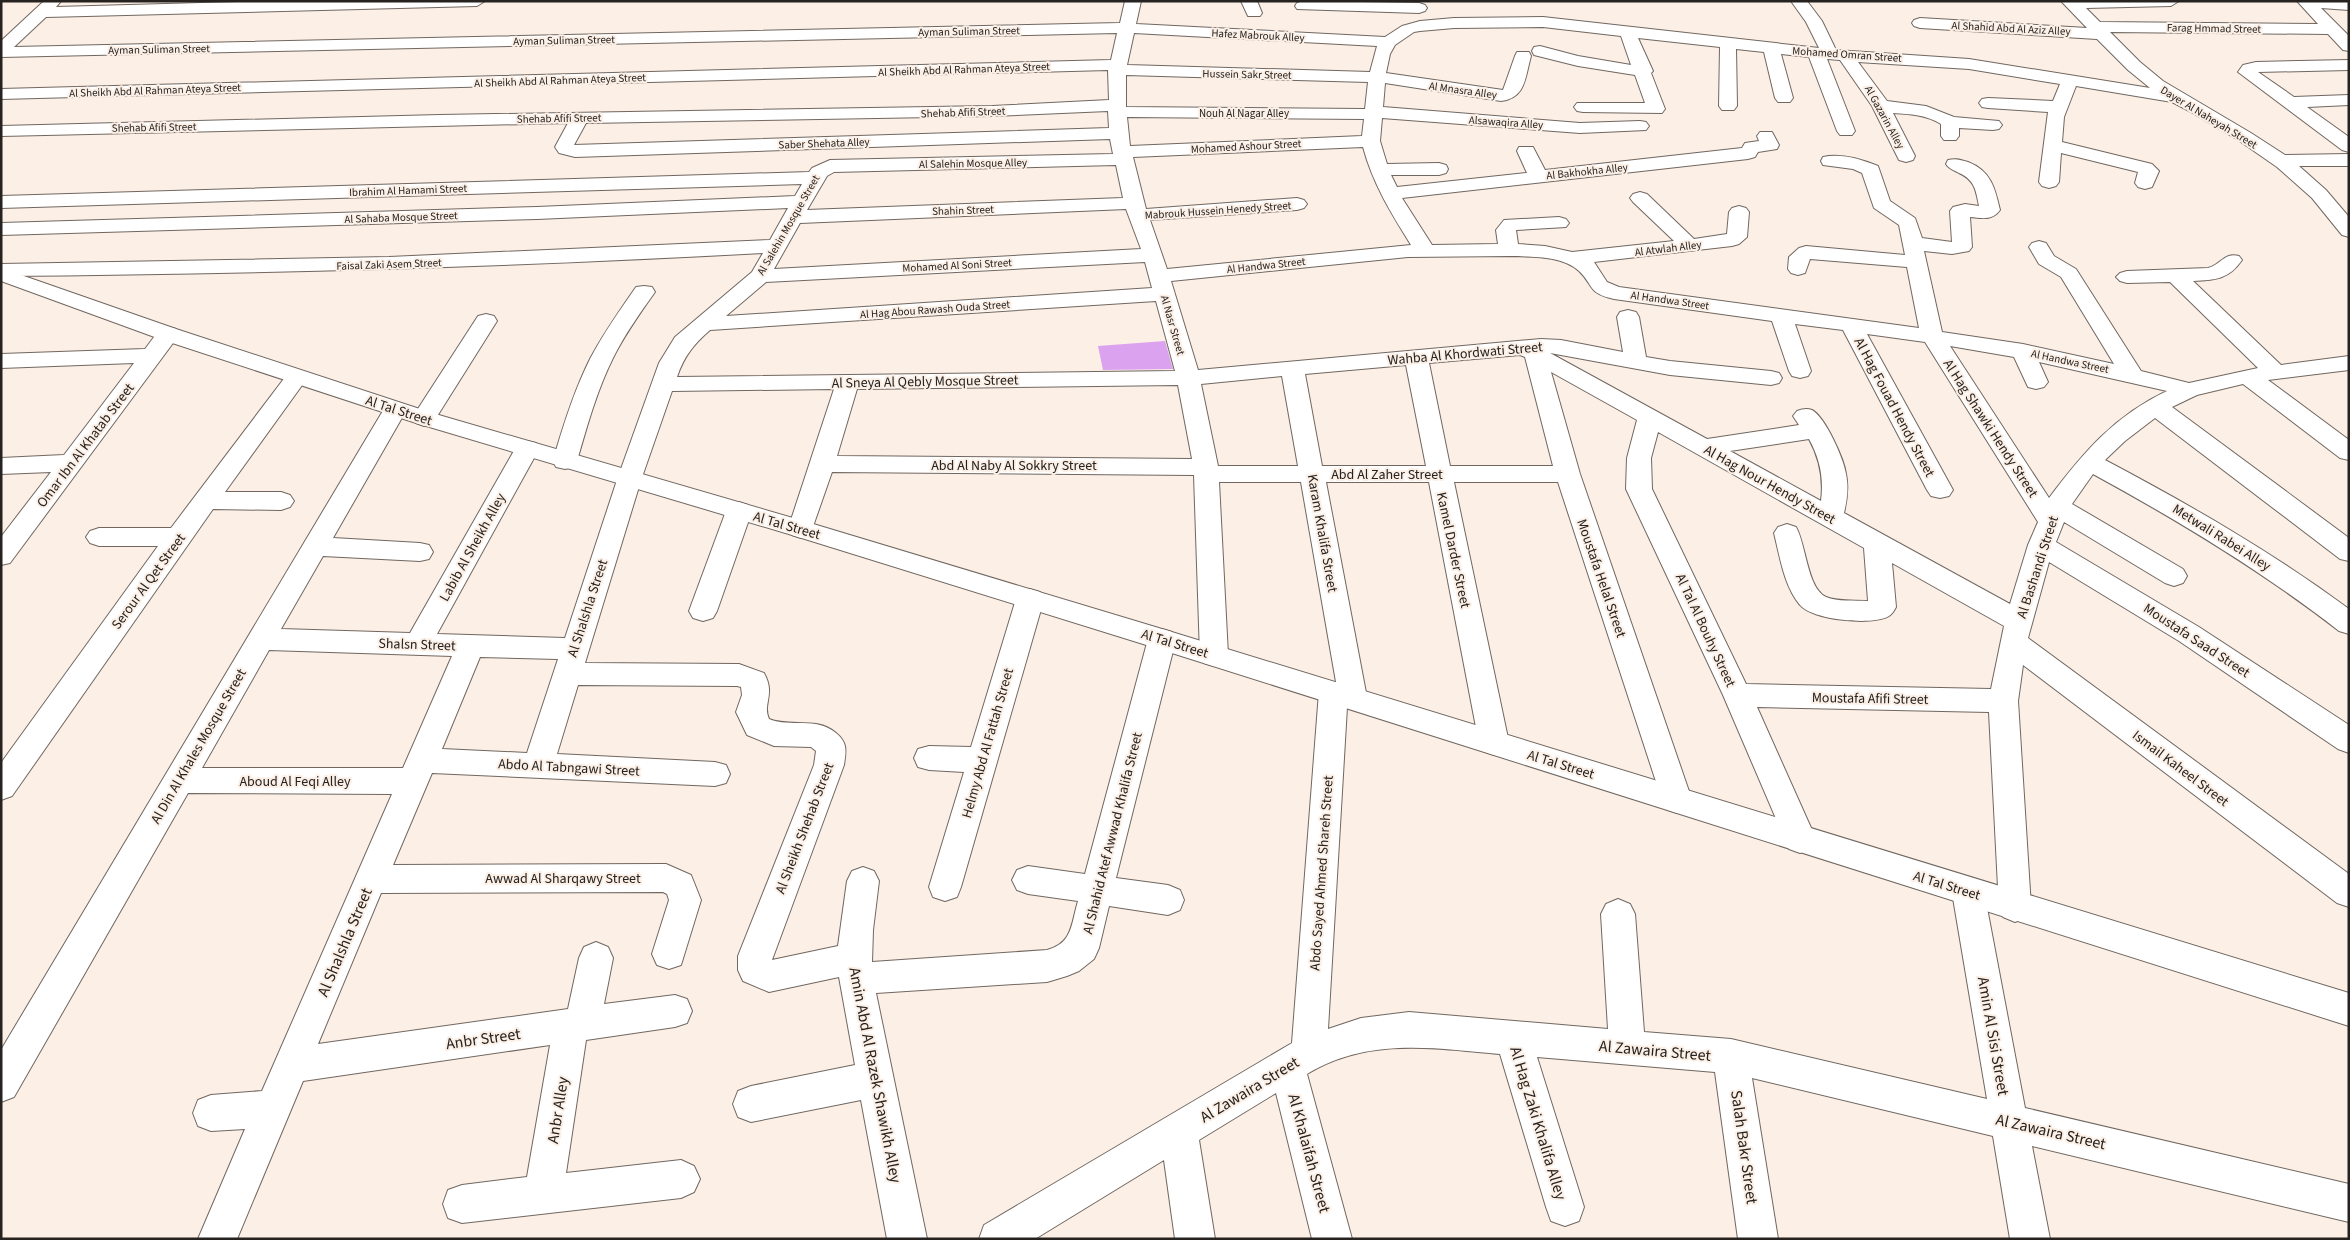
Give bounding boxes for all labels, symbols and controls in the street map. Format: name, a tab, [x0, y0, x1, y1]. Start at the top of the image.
street label: Al Shahid Abd Al Aziz Alley	[1951, 18, 2071, 39]
street label: Farag Hmmad Street	[2167, 20, 2262, 37]
street label: Ayman Suliman Street	[918, 23, 1020, 40]
street label: Hafez Mabrouk Alley	[1211, 26, 1305, 45]
street label: Ayman Suliman Street	[513, 32, 615, 49]
street label: Ayman Suliman Street	[108, 41, 210, 58]
street label: Mohamed Omran Street	[1792, 43, 1902, 66]
street label: Al Sheikh Abd Al Rahman Ateya Street	[878, 59, 1050, 80]
street label: Hussein Sakr Street	[1202, 66, 1292, 83]
street label: Al Sheikh Abd Al Rahman Ateya Street	[474, 70, 646, 91]
street label: Al Mnasra Alley	[1428, 78, 1498, 103]
street label: Al Sheikh Abd Al Rahman Ateya Street	[69, 80, 241, 101]
street label: Al Gazarin Alley	[1861, 83, 1908, 152]
street label: Dayer Al Naheyah Street	[2158, 83, 2260, 152]
street label: Shehab Afifi Street	[920, 104, 1006, 121]
street label: Nouh Al Nagar Alley	[1199, 106, 1289, 121]
street label: Shehab Afifi Street	[517, 110, 602, 127]
street label: Alsawaqira Alley	[1468, 112, 1544, 133]
street label: Shehab Afifi Street	[112, 119, 197, 136]
street label: Saber Shehata Alley	[778, 134, 870, 153]
street label: Mohamed Ashour Street	[1190, 136, 1302, 157]
street label: Al Salehin Mosque Alley	[919, 155, 1027, 172]
street label: Al Bakhokha Alley	[1546, 160, 1629, 183]
street label: Al Salehin Mosque Street	[754, 172, 823, 278]
street label: Ibrahim Al Hamami Street	[349, 181, 468, 200]
street label: Mabrouk Hussein Henedy Street	[1144, 198, 1292, 223]
street label: Shahin Street	[932, 202, 994, 219]
street label: Al Sahaba Mosque Street	[344, 208, 458, 227]
street label: Al Atwlah Alley	[1634, 237, 1702, 260]
street label: Al Handwa Street	[1226, 254, 1306, 277]
street label: Faisal Zaki Asem Street	[336, 255, 442, 274]
street label: Mohamed Al Soni Street	[902, 255, 1012, 276]
street label: Al Handwa Street	[1630, 288, 1710, 313]
street label: Al Nasr Street	[1157, 293, 1188, 357]
street label: Al Hag Abou Rawash Ouda Street	[860, 297, 1011, 322]
street label: Al Hag Fouad Hendy Street	[1849, 334, 1940, 481]
street label: Wahba Al Khordwati Street	[1387, 337, 1544, 371]
street label: Al Handwa Street	[2030, 346, 2110, 377]
street label: Al Hag Shawki Hendy Street	[1938, 355, 2043, 502]
street label: Al Sneya Al Qebly Mosque Street	[831, 370, 1019, 394]
street label: Omar Ibn Al Khatab Street	[32, 379, 139, 512]
street label: Al Tal Street	[363, 391, 435, 431]
street label: Al Hag Nour Hendy Street	[1700, 440, 1839, 530]
street label: Abd Al Naby Al Sokkry Street	[931, 456, 1097, 476]
street label: Abd Al Zaher Street	[1331, 465, 1443, 485]
street label: Karam Khalifa Street	[1302, 473, 1342, 594]
street label: Labib Al Sheikh Alley	[435, 489, 511, 605]
street label: Kamel Darder Street	[1431, 490, 1475, 610]
street label: Metwali Rabei Alley	[2168, 500, 2275, 576]
street label: Al Tal Street	[751, 507, 823, 545]
street label: Al Bashandi Street	[2012, 513, 2064, 621]
street label: Moustafa Helal Street	[1571, 516, 1631, 641]
street label: Serour Al Qet Street	[107, 529, 191, 634]
street label: Al Shalshla Street	[563, 557, 613, 660]
street label: Al Tal Al Bouhy Street	[1670, 570, 1740, 691]
street label: Moustafa Saad Street	[2139, 599, 2254, 683]
street label: Al Tal Street	[1139, 624, 1211, 664]
street label: Shalsn Street	[378, 634, 456, 656]
street label: Al Din Al Khales Mosque Street	[146, 665, 252, 828]
street label: Helmy Abd Al Fattah Street	[957, 666, 1019, 821]
street label: Moustafa Afifi Street	[1812, 688, 1929, 710]
street label: Ismail Kaheel Street	[2128, 726, 2233, 812]
street label: Al Shahid Atef Awwad Khalifa Street	[1078, 730, 1148, 936]
street label: Al Tal Street	[1525, 745, 1597, 785]
street label: Abdo Al Tabngawi Street	[498, 754, 640, 782]
street label: Al Sheikh Shehab Street	[771, 760, 839, 897]
street label: Aboud Al Feqi Alley	[239, 772, 351, 792]
street label: Abdo Sayed Ahmed Shareh Street	[1305, 775, 1339, 971]
street label: Al Tal Street	[1911, 866, 1983, 906]
street label: Awwad Al Sharqawy Street	[485, 869, 641, 889]
street label: Al Shalshla Street	[312, 884, 378, 1000]
street label: Amin Abd Al Razek Shawikh Alley	[843, 966, 907, 1185]
street label: Amin Al Sisi Street	[1972, 975, 2014, 1098]
street label: Anbr Street	[444, 1023, 522, 1055]
street label: Al Zawaira Street	[1598, 1035, 1712, 1067]
street label: Al Hag Zaki Khalifa Alley	[1504, 1044, 1572, 1203]
street label: Al Zawaira Street	[1196, 1051, 1304, 1128]
street label: Anbr Alley	[542, 1075, 574, 1145]
street label: Salah Bakr Street	[1725, 1089, 1763, 1206]
street label: Al Khalaifah Street	[1283, 1091, 1336, 1216]
street label: Al Zawaira Street	[1994, 1109, 2109, 1155]

